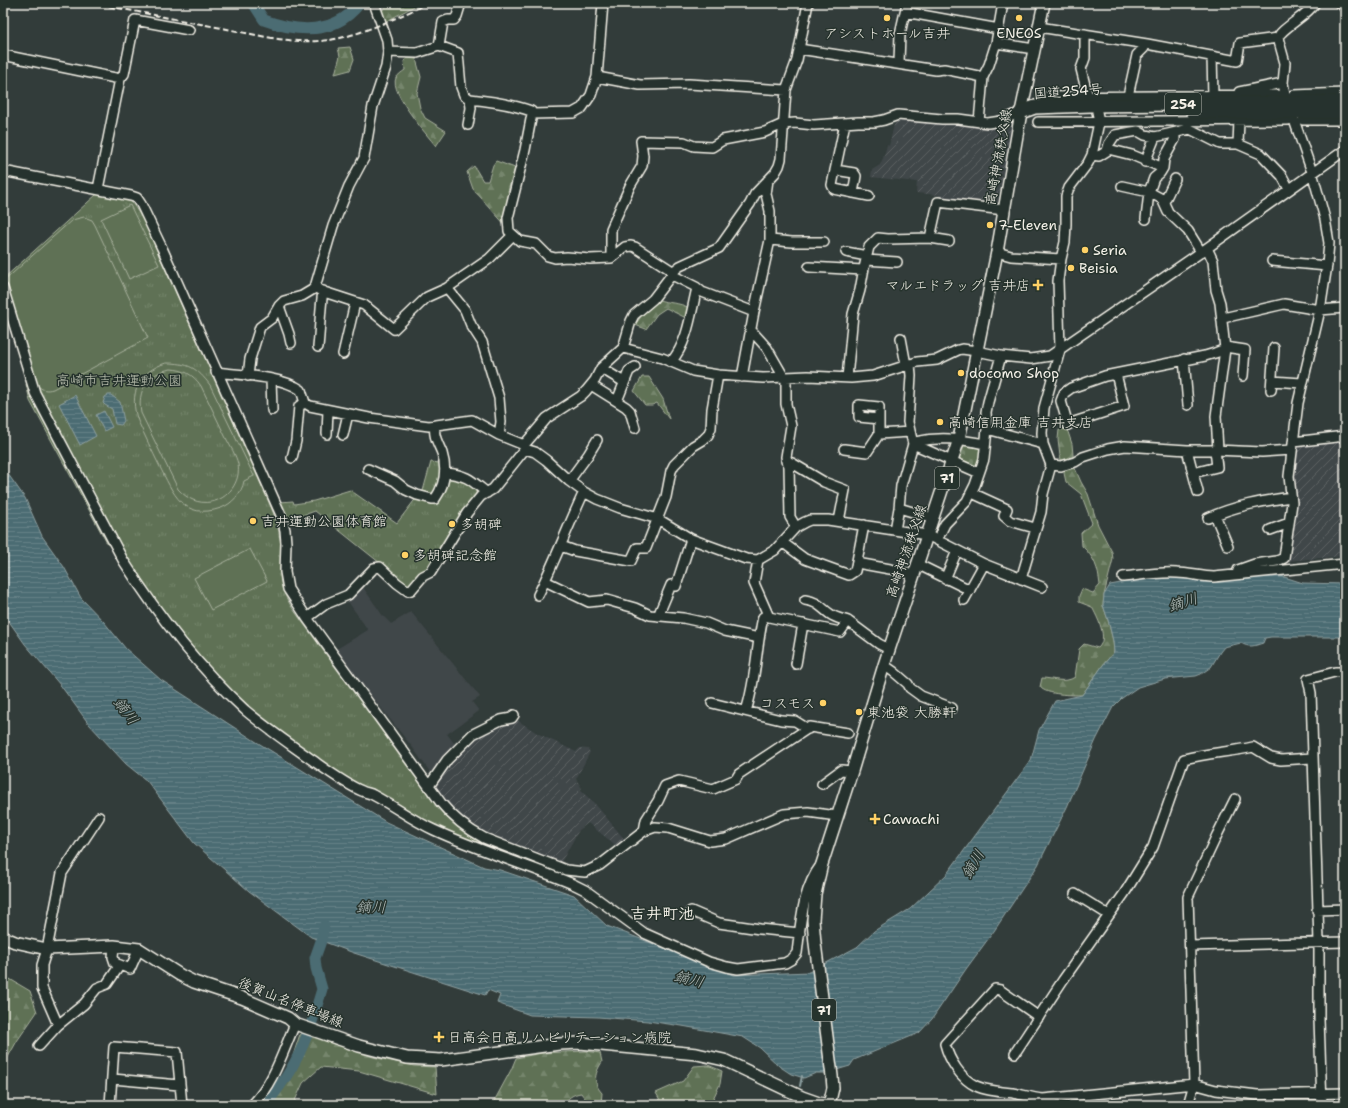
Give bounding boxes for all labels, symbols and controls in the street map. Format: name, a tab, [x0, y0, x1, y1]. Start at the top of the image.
marker: アシストホール吉井	[882, 13, 892, 23]
marker: ENEOS	[1014, 13, 1024, 23]
place label: アシストホール吉井	[824, 24, 950, 42]
place label: ENEOS	[996, 24, 1042, 42]
street label: 国道254号	[1033, 80, 1103, 102]
road number: 254	[1165, 93, 1201, 115]
street label: 高崎神流秩父線	[981, 107, 1015, 207]
place label: 7-Eleven	[998, 216, 1057, 234]
marker: 7-Eleven	[985, 220, 995, 230]
place label: Seria	[1093, 241, 1127, 259]
marker: Seria	[1080, 245, 1090, 255]
place label: Beisia	[1079, 259, 1118, 277]
marker: Beisia	[1066, 263, 1076, 273]
place label: マルエドラッグ 吉井店	[886, 276, 1030, 294]
marker: マルエドラッグ 吉井店	[1033, 280, 1043, 290]
place label: docomo Shop	[969, 364, 1059, 382]
marker: docomo Shop	[956, 368, 966, 378]
park label: 高崎市吉井運動公園	[56, 371, 182, 389]
place label: 高崎信用金庫 吉井支店	[948, 413, 1093, 431]
marker: 高崎信用金庫 吉井支店	[935, 417, 945, 427]
road number: 71	[935, 467, 959, 489]
street label: 高崎神流秩父線	[882, 502, 930, 600]
place label: 吉井運動公園体育館	[261, 512, 387, 530]
place label: 多胡碑	[460, 515, 502, 533]
marker: 吉井運動公園体育館	[248, 516, 258, 526]
marker: 多胡碑	[447, 519, 457, 529]
place label: 多胡碑記念館	[413, 546, 497, 564]
marker: 多胡碑記念館	[400, 550, 410, 560]
water label: 鏑川	[1166, 588, 1200, 616]
water label: 鏑川	[109, 693, 143, 729]
place label: コスモス	[760, 694, 815, 712]
marker: コスモス	[818, 698, 828, 708]
place label: 東池袋 大勝軒	[867, 703, 956, 721]
marker: 東池袋 大勝軒	[854, 707, 864, 717]
place label: Cawachi	[883, 810, 940, 828]
marker: Cawachi	[870, 814, 880, 824]
water label: 鏑川	[957, 846, 989, 882]
water label: 鏑川	[356, 897, 386, 917]
district label: 吉井町池	[630, 903, 694, 924]
water label: 鏑川	[672, 965, 706, 993]
street label: 後賀山名停車場線	[236, 973, 346, 1031]
road number: 71	[812, 999, 836, 1021]
place label: 日高会日高リハビリテーション病院	[448, 1028, 672, 1046]
marker: 日高会日高リハビリテーション病院	[433, 1031, 445, 1043]

